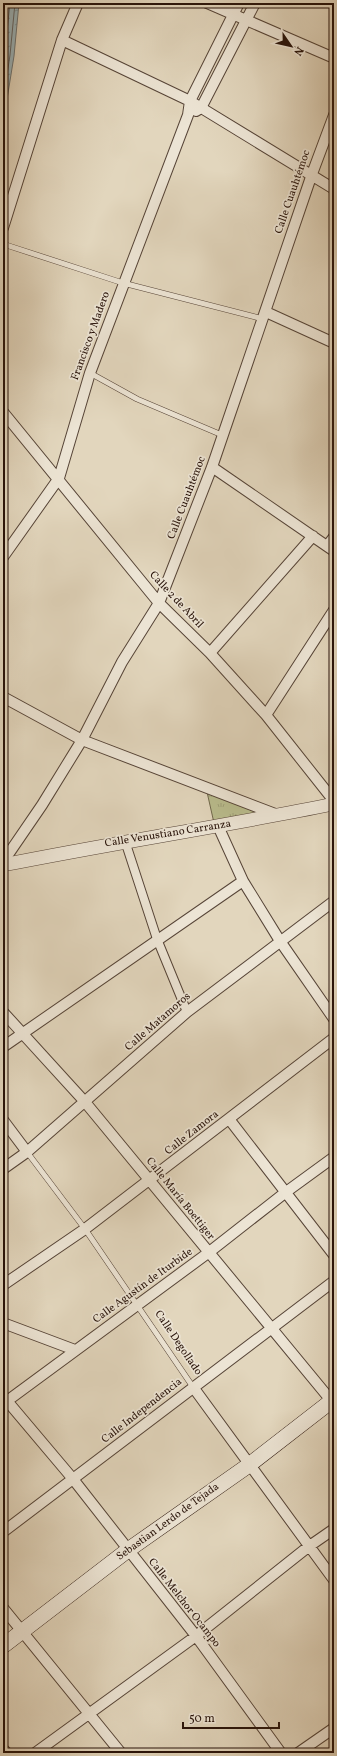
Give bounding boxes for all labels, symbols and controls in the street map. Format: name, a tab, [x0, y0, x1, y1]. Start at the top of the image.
north arrow	[271, 26, 311, 66]
text: N	[290, 43, 307, 58]
street label: Calle Cuauhtémoc	[272, 148, 314, 236]
street label: Francisco y Madero	[68, 289, 114, 382]
street label: Calle Cuauhtémoc	[164, 454, 210, 542]
street label: Calle 2 de Abril	[145, 568, 207, 632]
street label: Calle Venustiano Carranza	[104, 817, 233, 851]
street label: Calle Matamoros	[122, 989, 194, 1055]
street label: Calle Zamora	[162, 1107, 223, 1159]
street label: Calle María Boettiger	[142, 1155, 218, 1244]
street label: Calle Agustín de Iturbide	[90, 1245, 196, 1327]
street label: Calle Degollado	[151, 1308, 205, 1379]
street label: Calle Independencia	[99, 1375, 186, 1447]
street label: Sebastian Lerdo de Tejada	[114, 1479, 223, 1564]
street label: Calle Melchor Ocampo	[144, 1555, 224, 1651]
scale bar	[183, 1704, 279, 1730]
text: 50 m	[189, 1711, 215, 1727]

